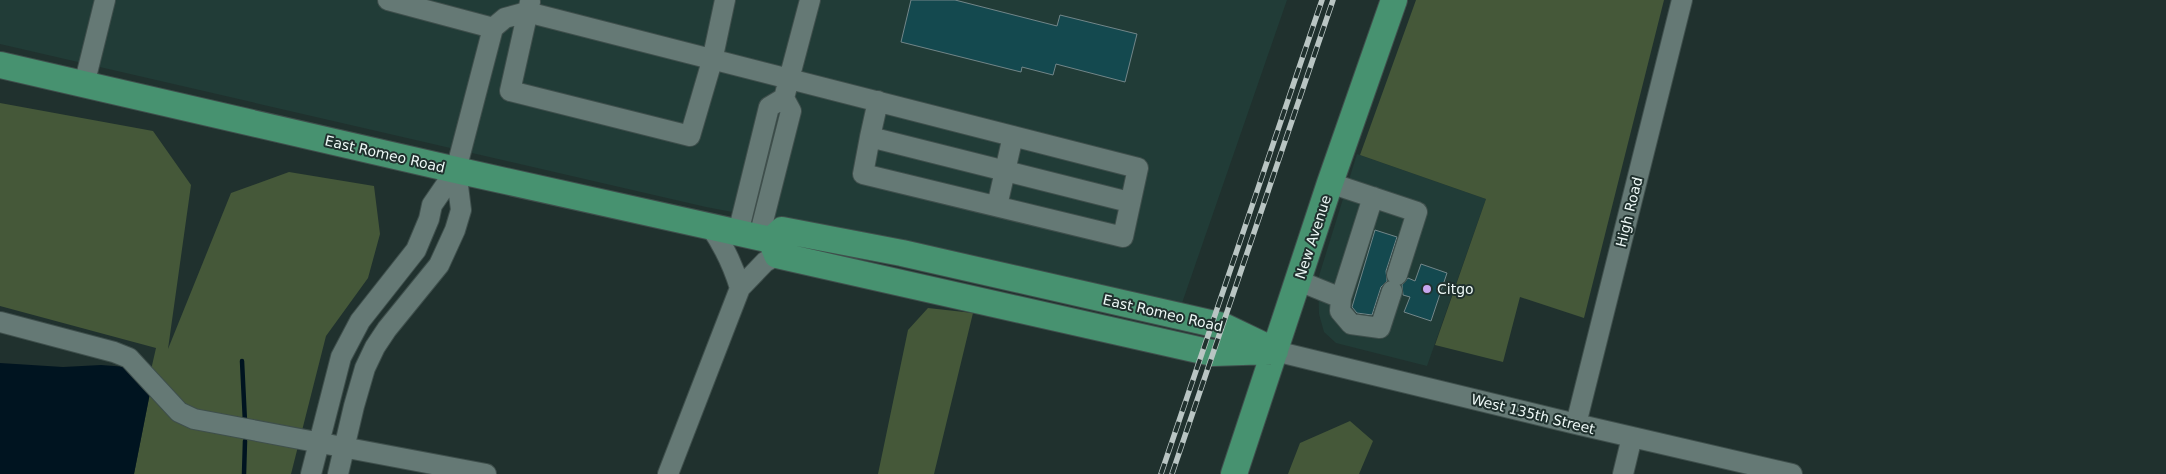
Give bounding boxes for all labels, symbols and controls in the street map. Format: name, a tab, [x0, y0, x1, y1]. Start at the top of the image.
street label: East Romeo Road	[323, 132, 447, 176]
street label: High Road	[1613, 175, 1645, 249]
street label: New Avenue	[1292, 193, 1334, 281]
place label: Citgo	[1437, 281, 1474, 297]
marker: Citgo	[1421, 283, 1433, 295]
street label: East Romeo Road	[1101, 291, 1225, 335]
street label: West 135th Street	[1469, 391, 1597, 437]

